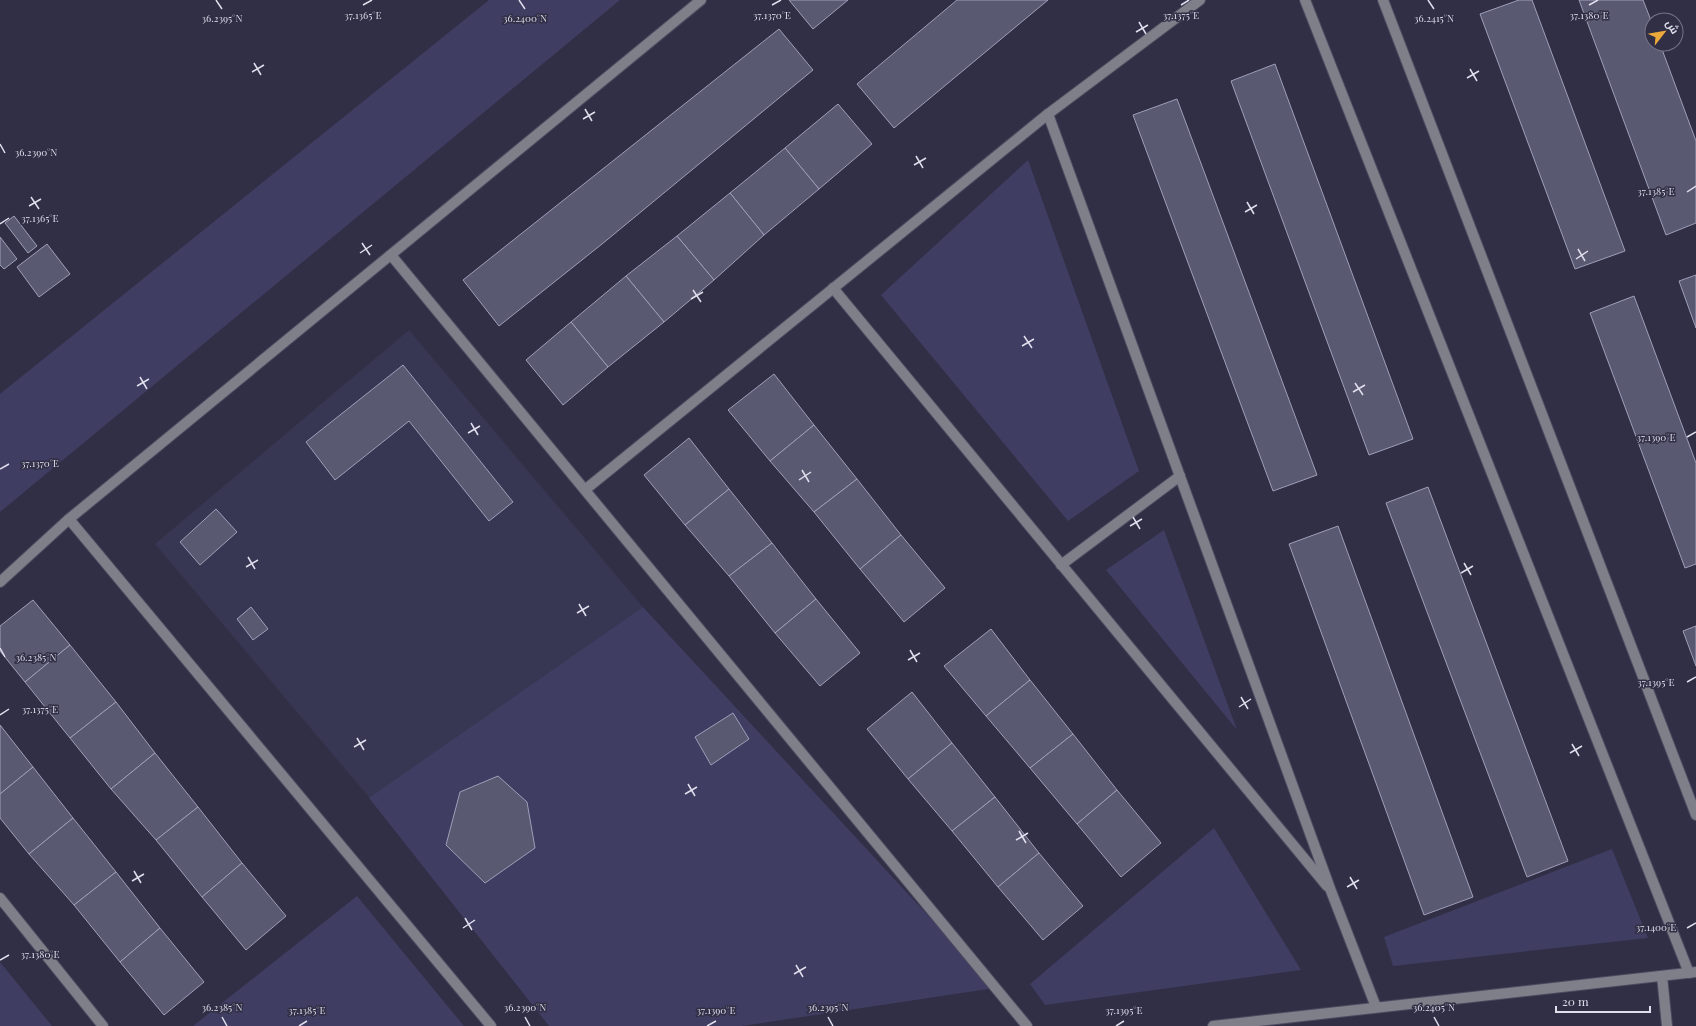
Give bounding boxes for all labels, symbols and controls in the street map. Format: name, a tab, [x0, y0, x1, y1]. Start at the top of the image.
text: 37.1365°E	[344, 8, 382, 22]
text: 37.1370°E	[753, 8, 791, 22]
text: 37.1375°E	[1163, 8, 1199, 22]
text: 37.1380°E	[1569, 8, 1609, 22]
text: 36.2395°N	[201, 11, 243, 25]
text: 36.2400°N	[503, 11, 547, 25]
text: 36.2415°N	[1414, 11, 1454, 25]
north arrow	[1644, 12, 1684, 52]
text: ش	[1663, 17, 1683, 37]
text: 36.2390°N	[15, 145, 57, 159]
text: 37.1385°E	[1637, 184, 1675, 198]
text: 37.1365°E	[21, 211, 59, 225]
text: 37.1390°E	[1637, 430, 1675, 444]
text: 37.1370°E	[21, 456, 59, 470]
text: 36.2385°N	[15, 650, 57, 664]
text: 37.1395°E	[1637, 675, 1675, 689]
text: 37.1375°E	[22, 702, 58, 716]
text: 37.1400°E	[1636, 920, 1676, 934]
text: 37.1380°E	[20, 947, 60, 961]
scale bar	[1556, 988, 1650, 1014]
text: 20 m	[1562, 993, 1589, 1009]
text: 36.2385°N	[201, 1000, 243, 1014]
text: 36.2390°N	[504, 1000, 546, 1014]
text: 36.2395°N	[807, 1000, 849, 1014]
text: 36.2405°N	[1413, 1000, 1455, 1014]
text: 37.1385°E	[288, 1003, 326, 1017]
text: 37.1390°E	[697, 1003, 735, 1017]
text: 37.1395°E	[1105, 1003, 1143, 1017]

